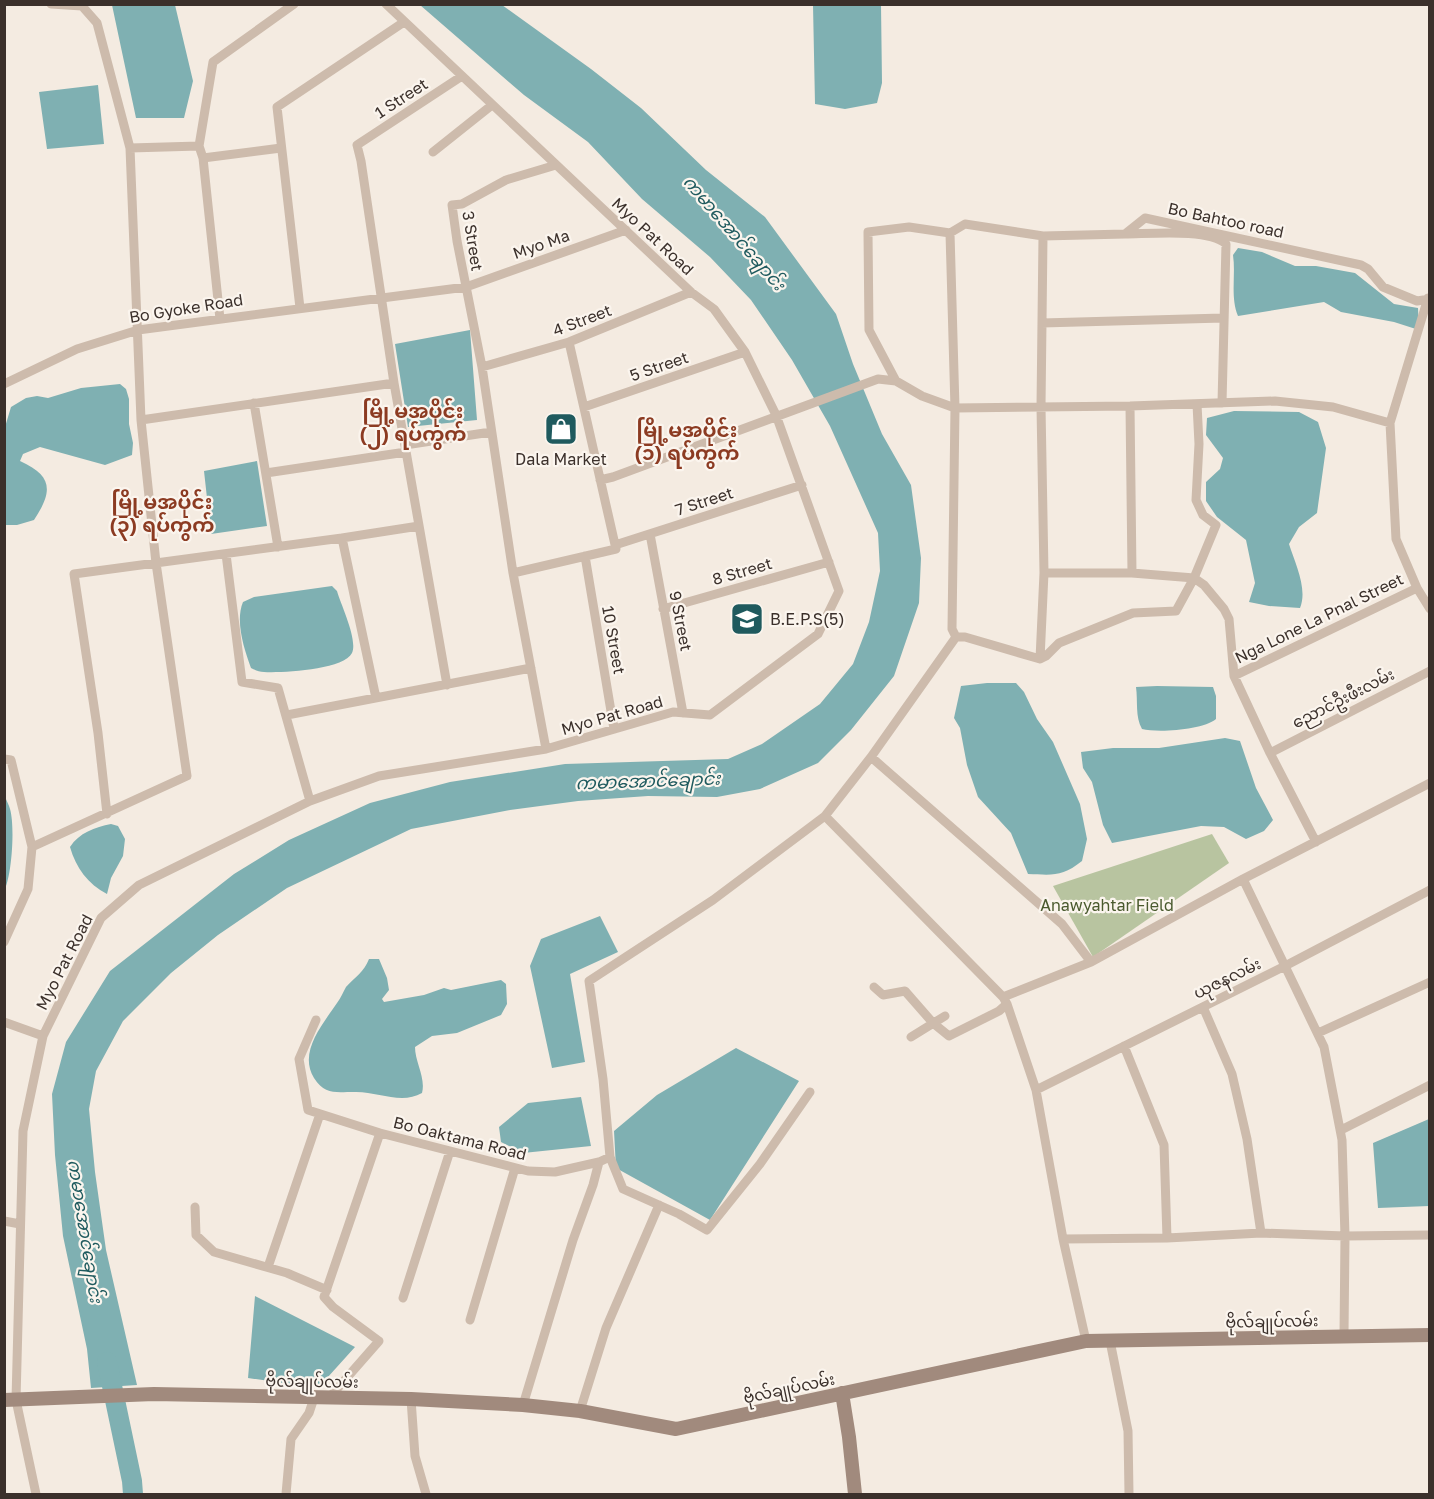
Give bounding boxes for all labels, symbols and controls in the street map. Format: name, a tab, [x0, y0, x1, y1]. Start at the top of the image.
street label: 1 Street	[371, 74, 431, 122]
water label: ကမာအောင်ချောင်း	[675, 170, 792, 299]
street label: Myo Pat Road	[608, 193, 698, 279]
street label: Bo Bahtoo road	[1166, 198, 1286, 242]
street label: 3 Street	[458, 209, 488, 273]
street label: Myo Ma	[510, 225, 572, 263]
street label: Bo Gyoke Road	[128, 289, 244, 327]
street label: 4 Street	[550, 300, 614, 340]
street label: 5 Street	[627, 347, 691, 385]
district label: မြို့မအပိုင်း (၂) ရပ်ကွက်	[359, 398, 467, 450]
shop icon: Dala Market	[543, 411, 579, 447]
district label: မြို့မအပိုင်း (၁) ရပ်ကွက်	[634, 417, 740, 469]
place label: Dala Market	[515, 449, 607, 469]
street label: 7 Street	[672, 482, 736, 520]
district label: မြို့မအပိုင်း (၃) ရပ်ကွက်	[109, 489, 215, 541]
street label: 8 Street	[710, 553, 774, 589]
street label: Nga Lone La Pnal Street	[1232, 568, 1406, 668]
street label: 9 Street	[665, 589, 697, 653]
school or university icon: B.E.P.S(5)	[729, 601, 765, 637]
street label: 10 Street	[598, 604, 630, 676]
place label: B.E.P.S(5)	[770, 609, 844, 629]
street label: ညောင်ဦးဖီးလမ်း	[1288, 663, 1399, 736]
street label: Myo Pat Road	[559, 691, 665, 739]
water label: ကမာအောင်ချောင်း	[575, 765, 723, 799]
park label: Anawyahtar Field	[1040, 895, 1174, 915]
street label: Myo Pat Road	[31, 911, 97, 1013]
street label: ယုဇနလမ်း	[1190, 952, 1266, 1007]
street label: Bo Oaktama Road	[391, 1112, 529, 1164]
water label: ကမာအောင်ချောင်း	[59, 1157, 109, 1307]
street label: ဗိုလ်ချုပ်လမ်း	[1225, 1309, 1319, 1337]
street label: ဗိုလ်ချုပ်လမ်း	[741, 1368, 838, 1412]
street label: ဗိုလ်ချုပ်လမ်း	[265, 1369, 359, 1397]

